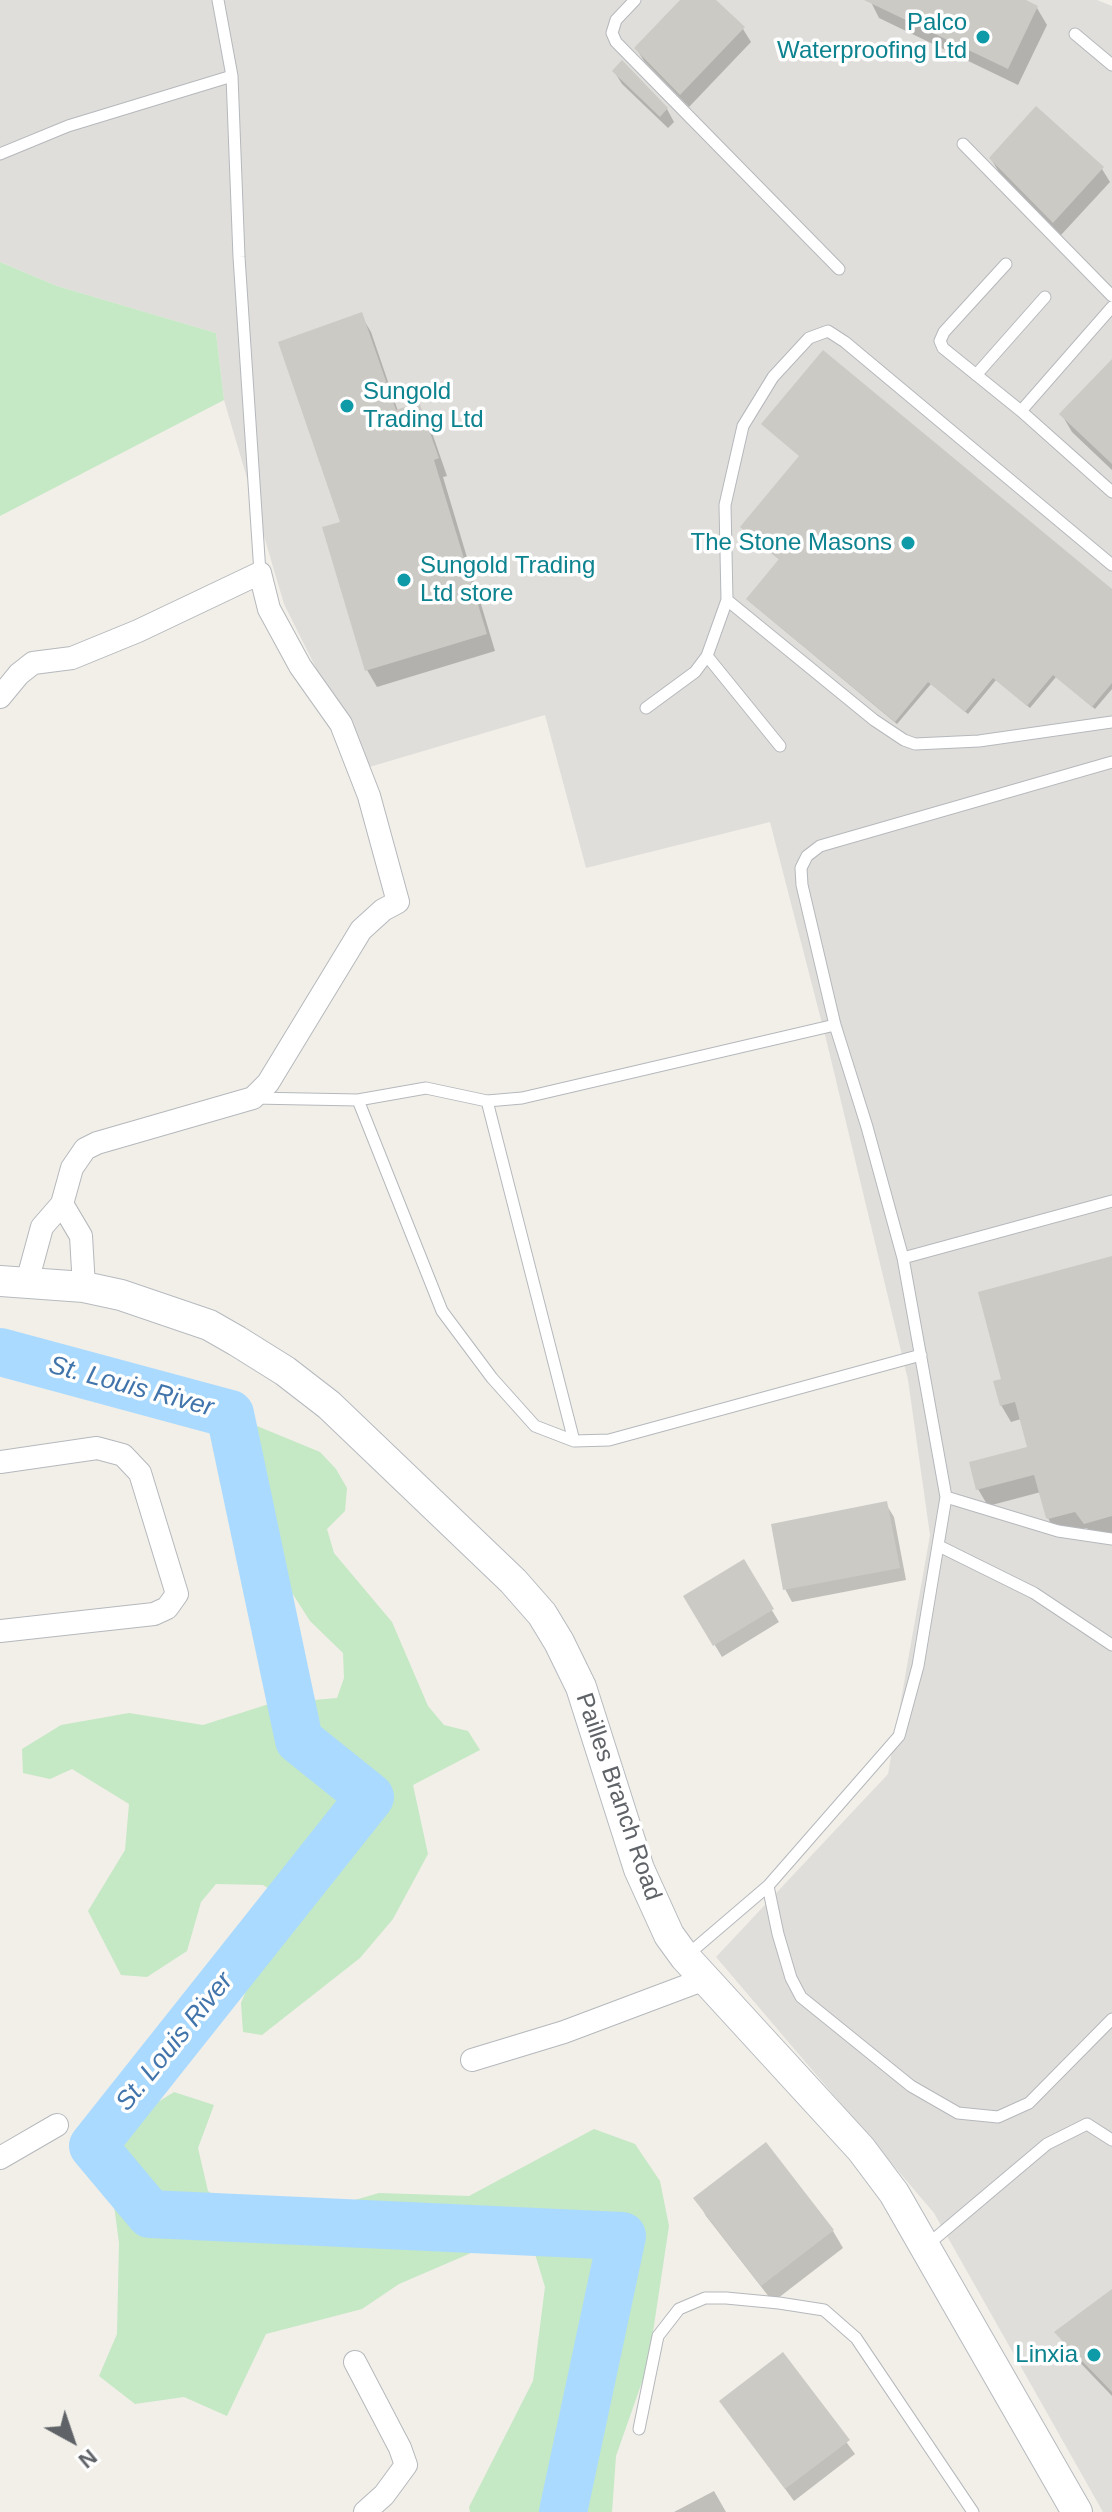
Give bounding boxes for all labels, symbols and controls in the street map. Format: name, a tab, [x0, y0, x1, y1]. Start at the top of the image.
place label: Palco Waterproofing Ltd	[777, 9, 967, 65]
marker: Palco Waterproofing Ltd	[974, 28, 992, 46]
place label: Sungold Trading Ltd	[363, 378, 484, 434]
marker: Sungold Trading Ltd	[338, 397, 356, 415]
place label: The Stone Masons	[691, 529, 892, 557]
marker: The Stone Masons	[899, 534, 917, 552]
place label: Sungold Trading Ltd store	[420, 552, 595, 608]
marker: Sungold Trading Ltd store	[395, 571, 413, 589]
water label: St. Louis River	[45, 1350, 217, 1424]
street label: Pailles Branch Road	[569, 1690, 667, 1904]
water label: St. Louis River	[110, 1966, 240, 2118]
place label: Linxia	[1015, 2341, 1078, 2369]
marker: Linxia	[1085, 2346, 1103, 2364]
north arrow	[32, 2400, 112, 2480]
text: N	[74, 2444, 102, 2473]

